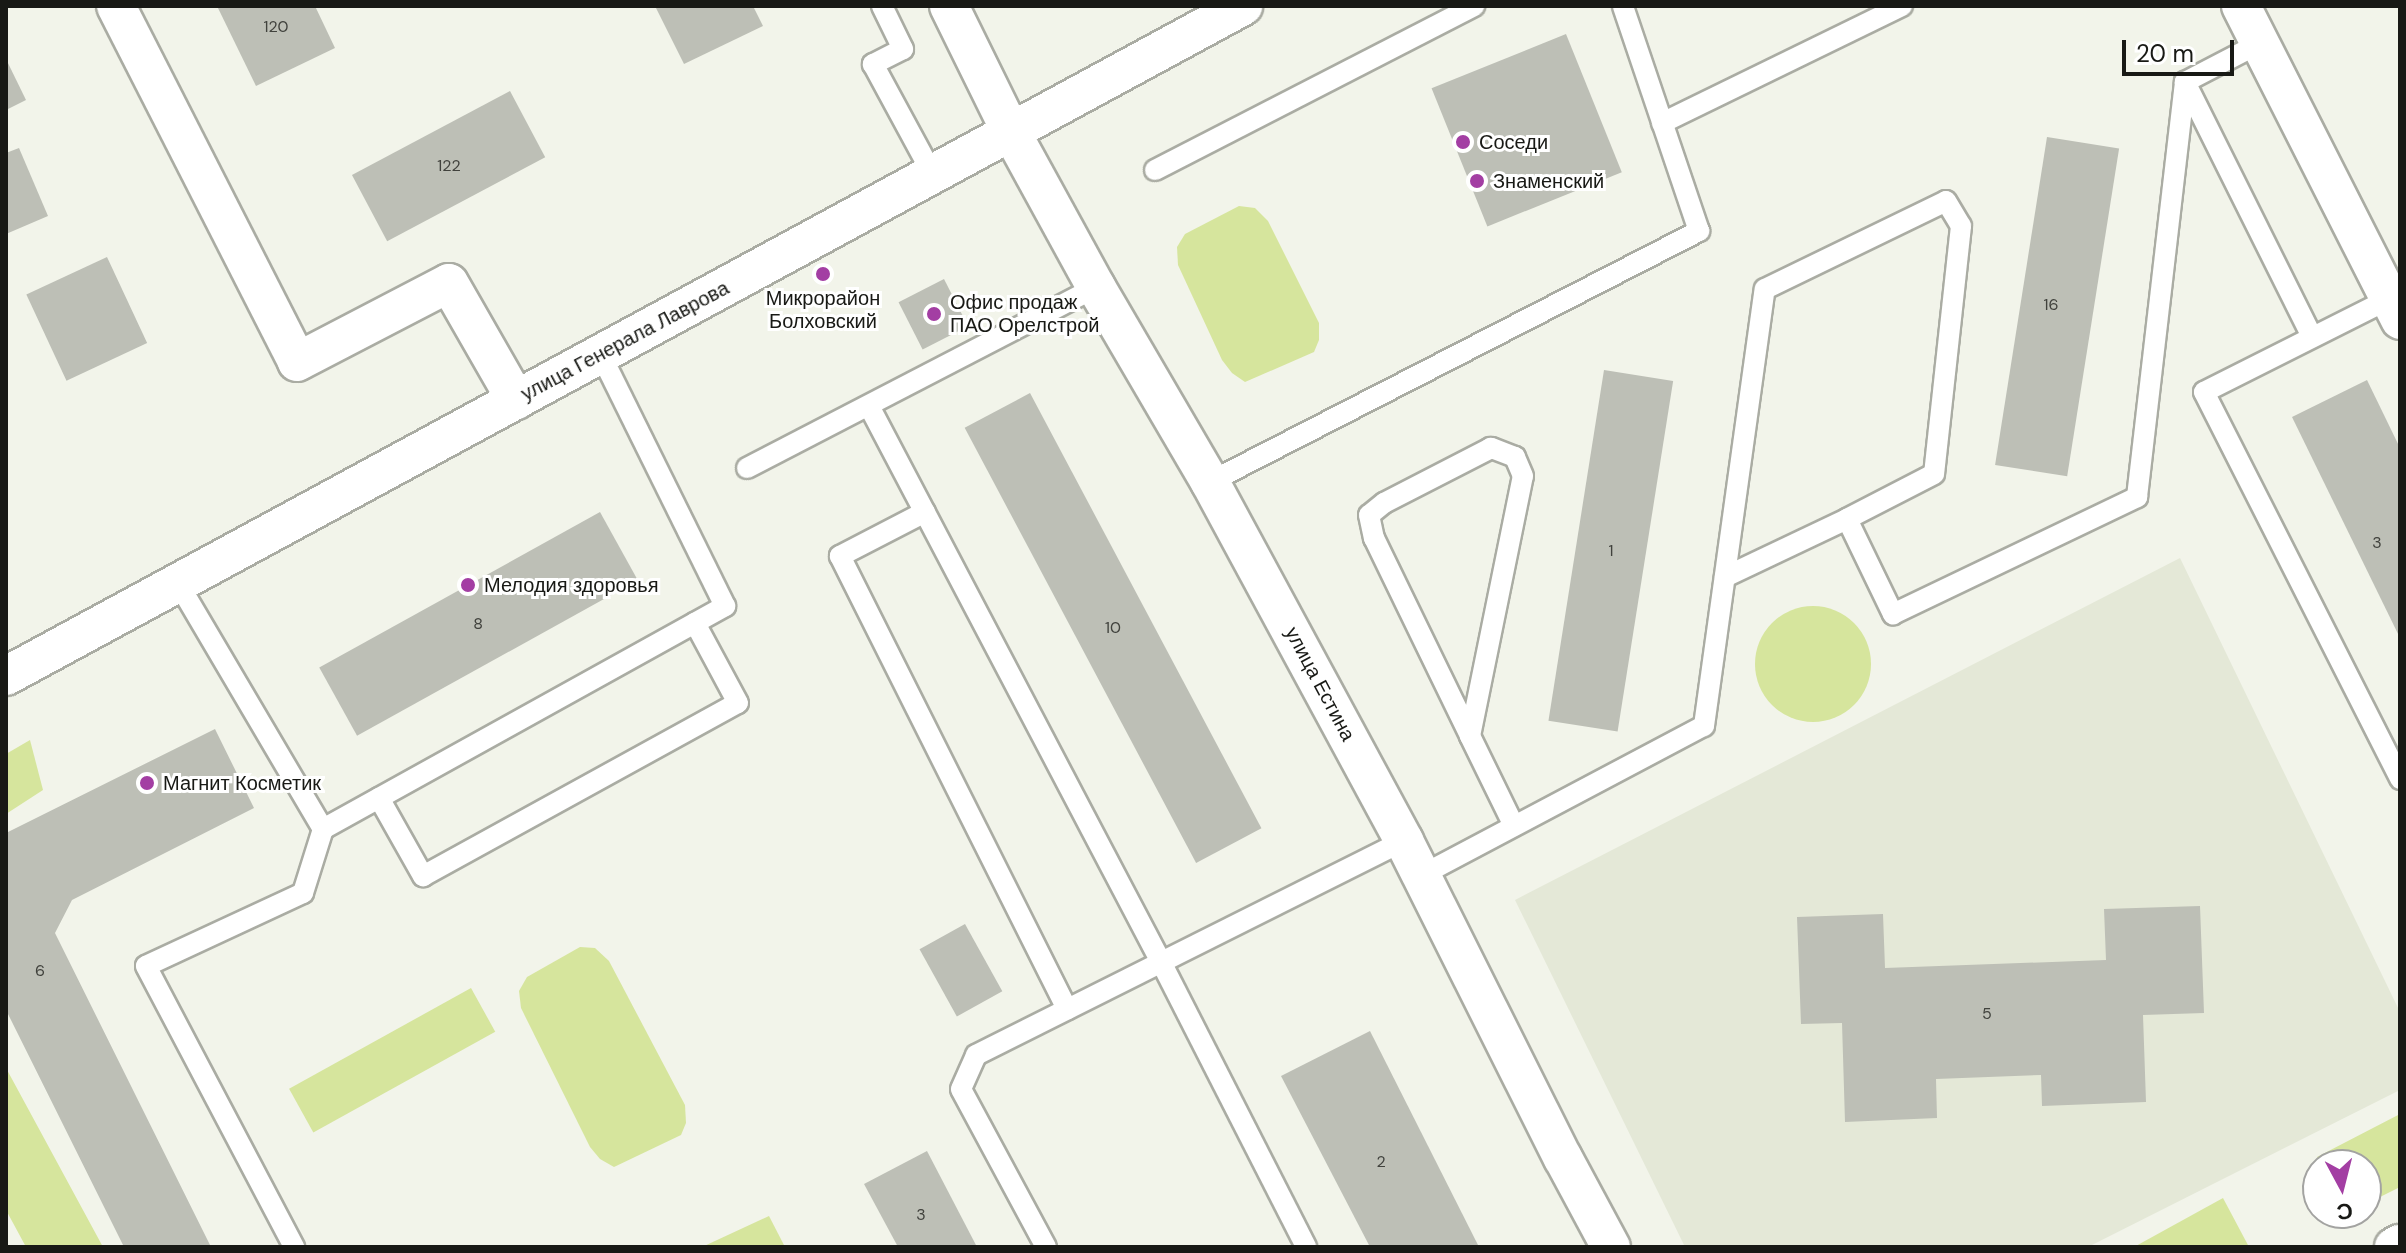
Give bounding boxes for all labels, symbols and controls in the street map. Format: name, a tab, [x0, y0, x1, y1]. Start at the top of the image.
house number: 120	[264, 17, 288, 37]
scale bar	[2126, 24, 2238, 74]
text: 20 m	[2136, 38, 2194, 69]
place label: Соседи	[1479, 130, 1548, 154]
marker: Соседи	[1454, 133, 1472, 151]
house number: 122	[437, 156, 461, 176]
place label: Знаменский	[1493, 169, 1604, 193]
marker: Знаменский	[1468, 172, 1486, 190]
marker: Микрорайон Болховский	[814, 265, 832, 283]
street label: улица Генерала Лаврова	[517, 276, 733, 406]
place label: Микрорайон Болховский	[766, 286, 880, 333]
place label: Офис продаж ПАО Орелстрой	[950, 290, 1100, 337]
house number: 16	[2043, 295, 2059, 315]
marker: Офис продаж ПАО Орелстрой	[925, 305, 943, 323]
house number: 3	[2372, 533, 2382, 553]
house number: 1	[1609, 541, 1613, 561]
place label: Мелодия здоровья	[484, 573, 659, 597]
marker: Мелодия здоровья	[459, 576, 477, 594]
house number: 8	[473, 614, 483, 634]
house number: 10	[1105, 618, 1121, 638]
street label: улица Естина	[1280, 623, 1360, 745]
place label: Магнит Косметик	[163, 771, 321, 795]
marker: Магнит Косметик	[138, 774, 156, 792]
house number: 6	[35, 961, 45, 981]
house number: 5	[1982, 1004, 1992, 1024]
north arrow	[2302, 1149, 2382, 1229]
house number: 2	[1376, 1152, 1386, 1172]
text: С	[2335, 1196, 2354, 1227]
house number: 3	[916, 1205, 926, 1225]

